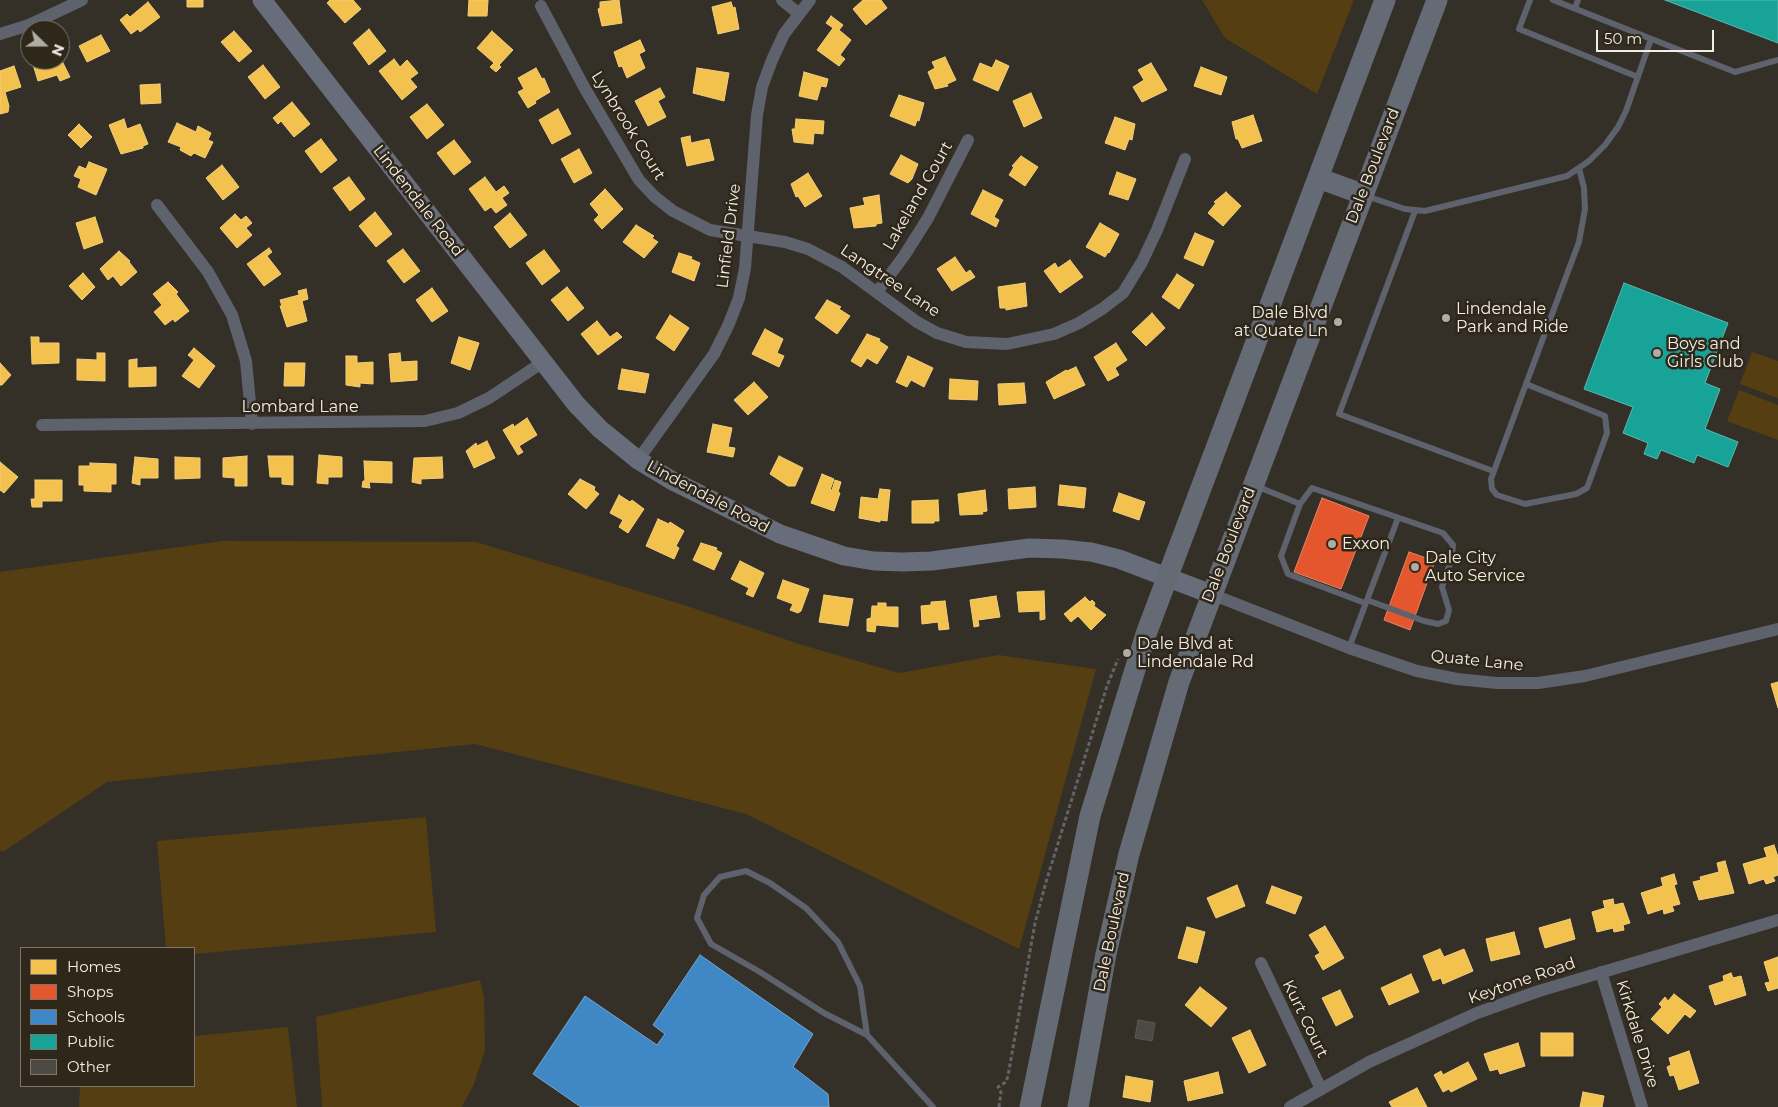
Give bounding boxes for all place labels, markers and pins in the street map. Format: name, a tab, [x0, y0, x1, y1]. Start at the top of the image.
place label: Lindendale Park and Ride	[1456, 299, 1568, 337]
place label: Dale Blvd at Quate Ln	[1234, 303, 1328, 341]
marker: Lindendale Park and Ride	[1440, 312, 1452, 324]
marker: Dale Blvd at Quate Ln	[1332, 316, 1344, 328]
place label: Boys and Girls Club	[1667, 334, 1744, 372]
marker: Boys and Girls Club	[1651, 347, 1663, 359]
place label: Exxon	[1342, 534, 1390, 554]
marker: Exxon	[1326, 538, 1338, 550]
place label: Dale City Auto Service	[1425, 548, 1525, 586]
marker: Dale City Auto Service	[1409, 561, 1421, 573]
place label: Dale Blvd at Lindendale Rd	[1137, 634, 1254, 672]
marker: Dale Blvd at Lindendale Rd	[1121, 647, 1133, 659]

